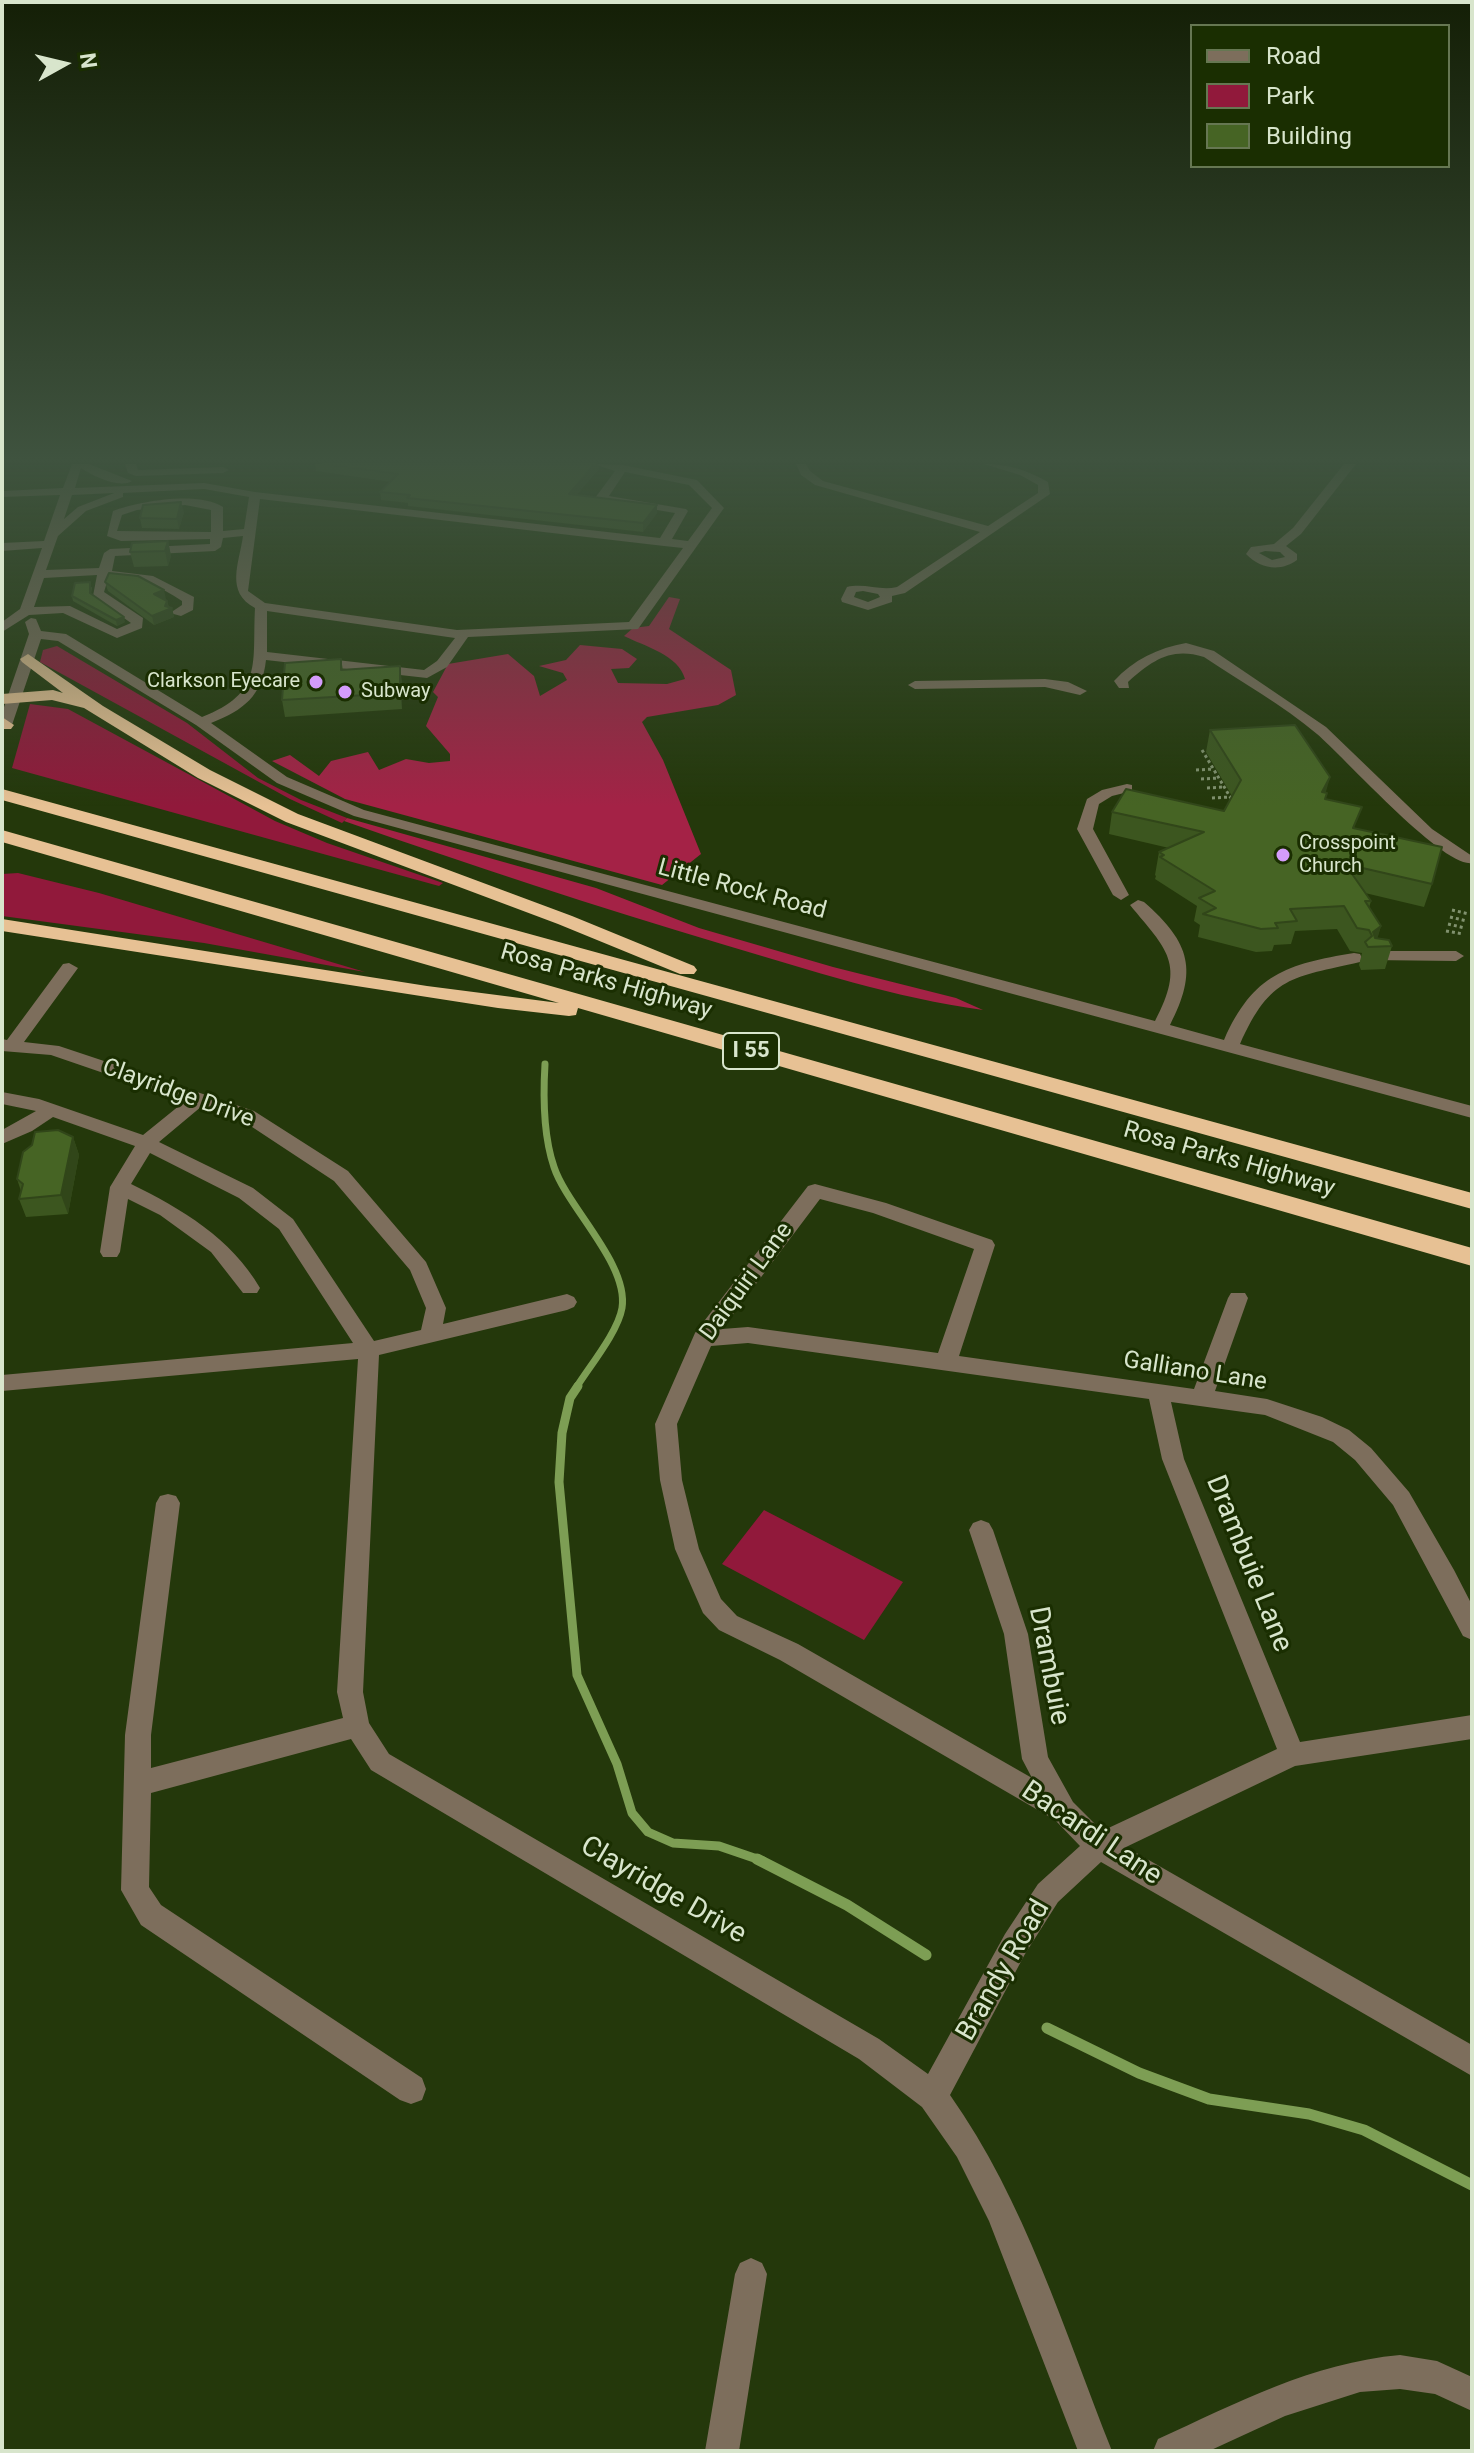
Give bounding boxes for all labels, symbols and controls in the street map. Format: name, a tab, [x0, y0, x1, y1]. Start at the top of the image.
north arrow	[24, 24, 104, 104]
legend	[1190, 24, 1450, 168]
text: Road	[1266, 42, 1321, 70]
text: N	[75, 51, 102, 70]
text: Park	[1266, 82, 1314, 110]
text: Building	[1266, 122, 1352, 150]
place label: Clarkson Eyecare	[147, 670, 300, 694]
marker: Clarkson Eyecare	[307, 673, 325, 691]
place label: Subway	[361, 680, 430, 704]
marker: Subway	[336, 683, 354, 701]
place label: Crosspoint Church	[1299, 832, 1396, 879]
marker: Crosspoint Church	[1274, 846, 1292, 864]
street label: Little Rock Road	[655, 854, 829, 926]
street label: Rosa Parks Highway	[497, 938, 715, 1026]
road number: I 55	[723, 1033, 779, 1069]
street label: Clayridge Drive	[98, 1053, 258, 1135]
street label: Rosa Parks Highway	[1120, 1116, 1338, 1204]
street label: Daiquiri Lane	[694, 1217, 800, 1347]
street label: Galliano Lane	[1121, 1346, 1269, 1398]
street label: Drambuie Lane	[1197, 1471, 1299, 1657]
street label: Drambuie	[1020, 1604, 1076, 1728]
street label: Bacardi Lane	[1014, 1775, 1168, 1893]
street label: Clayridge Drive	[574, 1830, 752, 1952]
street label: Brandy Road	[950, 1894, 1058, 2048]

